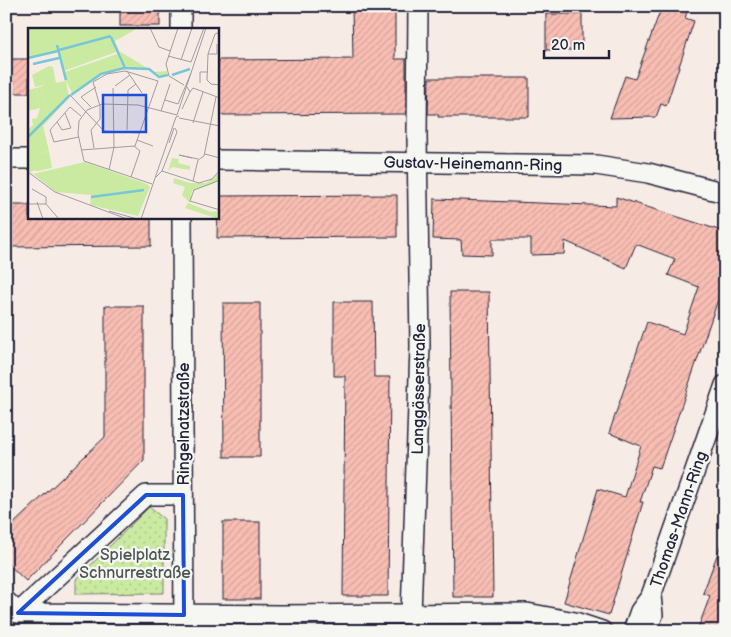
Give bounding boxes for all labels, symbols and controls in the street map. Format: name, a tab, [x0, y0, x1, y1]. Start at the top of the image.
inset map	[28, 28, 219, 219]
scale bar	[544, 28, 608, 60]
text: 20 m	[551, 36, 585, 55]
street label: Gustav-Heinemann-Ring	[383, 153, 563, 176]
street label: Langgässerstraße	[409, 323, 430, 455]
street label: Ringelnatzstraße	[175, 362, 194, 485]
street label: Thomas-Mann-Ring	[647, 449, 712, 590]
park label: Spielplatz Schnurrestraße	[79, 546, 191, 583]

